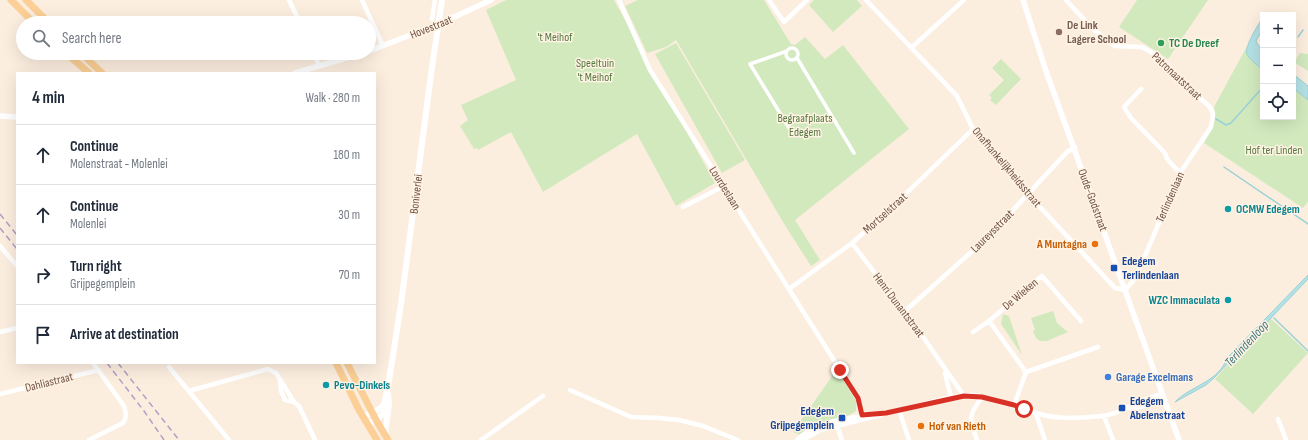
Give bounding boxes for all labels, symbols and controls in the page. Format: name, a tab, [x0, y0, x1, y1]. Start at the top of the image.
street label: Hovestraat	[408, 12, 455, 43]
map controls	[1260, 12, 1296, 120]
button: +	[1260, 12, 1296, 48]
search box	[16, 16, 376, 60]
place label: De Link Lagere School	[1067, 18, 1126, 47]
icon: search	[30, 27, 52, 49]
marker: De Link Lagere School	[1054, 27, 1064, 37]
text: Search here	[62, 29, 122, 48]
park label: 't Meihof	[537, 30, 573, 45]
place label: TC De Dreef	[1169, 36, 1219, 51]
marker: TC De Dreef	[1156, 38, 1166, 48]
button: −	[1260, 48, 1296, 84]
street label: Patronaatstraat	[1148, 49, 1205, 104]
park label: Speeltuin 't Meihof	[576, 56, 614, 85]
button: locate	[1260, 84, 1296, 120]
text: 4 min	[32, 88, 65, 108]
text: Walk · 280 m	[306, 90, 360, 106]
park label: Begraafplaats Edegem	[777, 111, 833, 140]
street label: Onafhankelijkheidsstraat	[969, 124, 1045, 211]
text: Continue	[70, 137, 119, 156]
park label: Hof ter Linden	[1246, 143, 1302, 158]
icon: ahead	[32, 144, 54, 166]
text: 180 m	[334, 147, 360, 163]
text: Molenstraat - Molenlei	[70, 156, 168, 172]
street label: Lourdeslaan	[705, 164, 744, 213]
street label: Oude-Godstraat	[1074, 167, 1111, 234]
street label: Terlindenlaan	[1153, 170, 1188, 225]
street label: Boniverlei	[407, 173, 426, 215]
street label: Mortselstraat	[860, 189, 911, 237]
text: Continue	[70, 197, 119, 216]
place label: OCMW Edegem	[1236, 202, 1300, 217]
icon: ahead	[32, 204, 54, 226]
marker: OCMW Edegem	[1223, 204, 1233, 214]
street label: Laureysstraat	[968, 206, 1017, 256]
text: 30 m	[338, 207, 360, 223]
text: Molenlei	[70, 216, 106, 232]
place label: A Muntagna	[1036, 237, 1087, 252]
marker: A Muntagna	[1090, 239, 1100, 249]
place label: Edegem Terlindenlaan	[1122, 254, 1179, 283]
text: Turn right	[70, 257, 122, 276]
marker: Edegem Terlindenlaan	[1109, 263, 1119, 273]
icon: right	[32, 264, 54, 286]
text: 70 m	[339, 267, 360, 283]
street label: Henri Dunantstraat	[869, 270, 928, 341]
street label: De Wieken	[999, 275, 1041, 314]
text: Grijpegemplein	[70, 276, 135, 292]
place label: WZC Immaculata	[1148, 293, 1220, 308]
marker: WZC Immaculata	[1223, 295, 1233, 305]
water label: Terlindenloop	[1221, 317, 1273, 370]
icon: arrive	[32, 324, 54, 346]
text: Arrive at destination	[70, 325, 179, 344]
route end	[831, 361, 849, 379]
street label: Dahliastraat	[24, 369, 75, 396]
place label: Garage Excelmans	[1116, 370, 1193, 385]
marker: Garage Excelmans	[1103, 372, 1113, 382]
place label: Pevo-Dinkels	[334, 378, 391, 393]
marker: Pevo-Dinkels	[321, 380, 331, 390]
place label: Edegem Abelenstraat	[1129, 394, 1185, 423]
route start	[1015, 400, 1033, 418]
marker: Edegem Abelenstraat	[1117, 403, 1127, 413]
place label: Edegem Grijpegemplein	[770, 404, 834, 433]
marker: Edegem Grijpegemplein	[837, 413, 847, 423]
place label: Hof van Rieth	[929, 419, 986, 434]
marker: Hof van Rieth	[916, 421, 926, 431]

